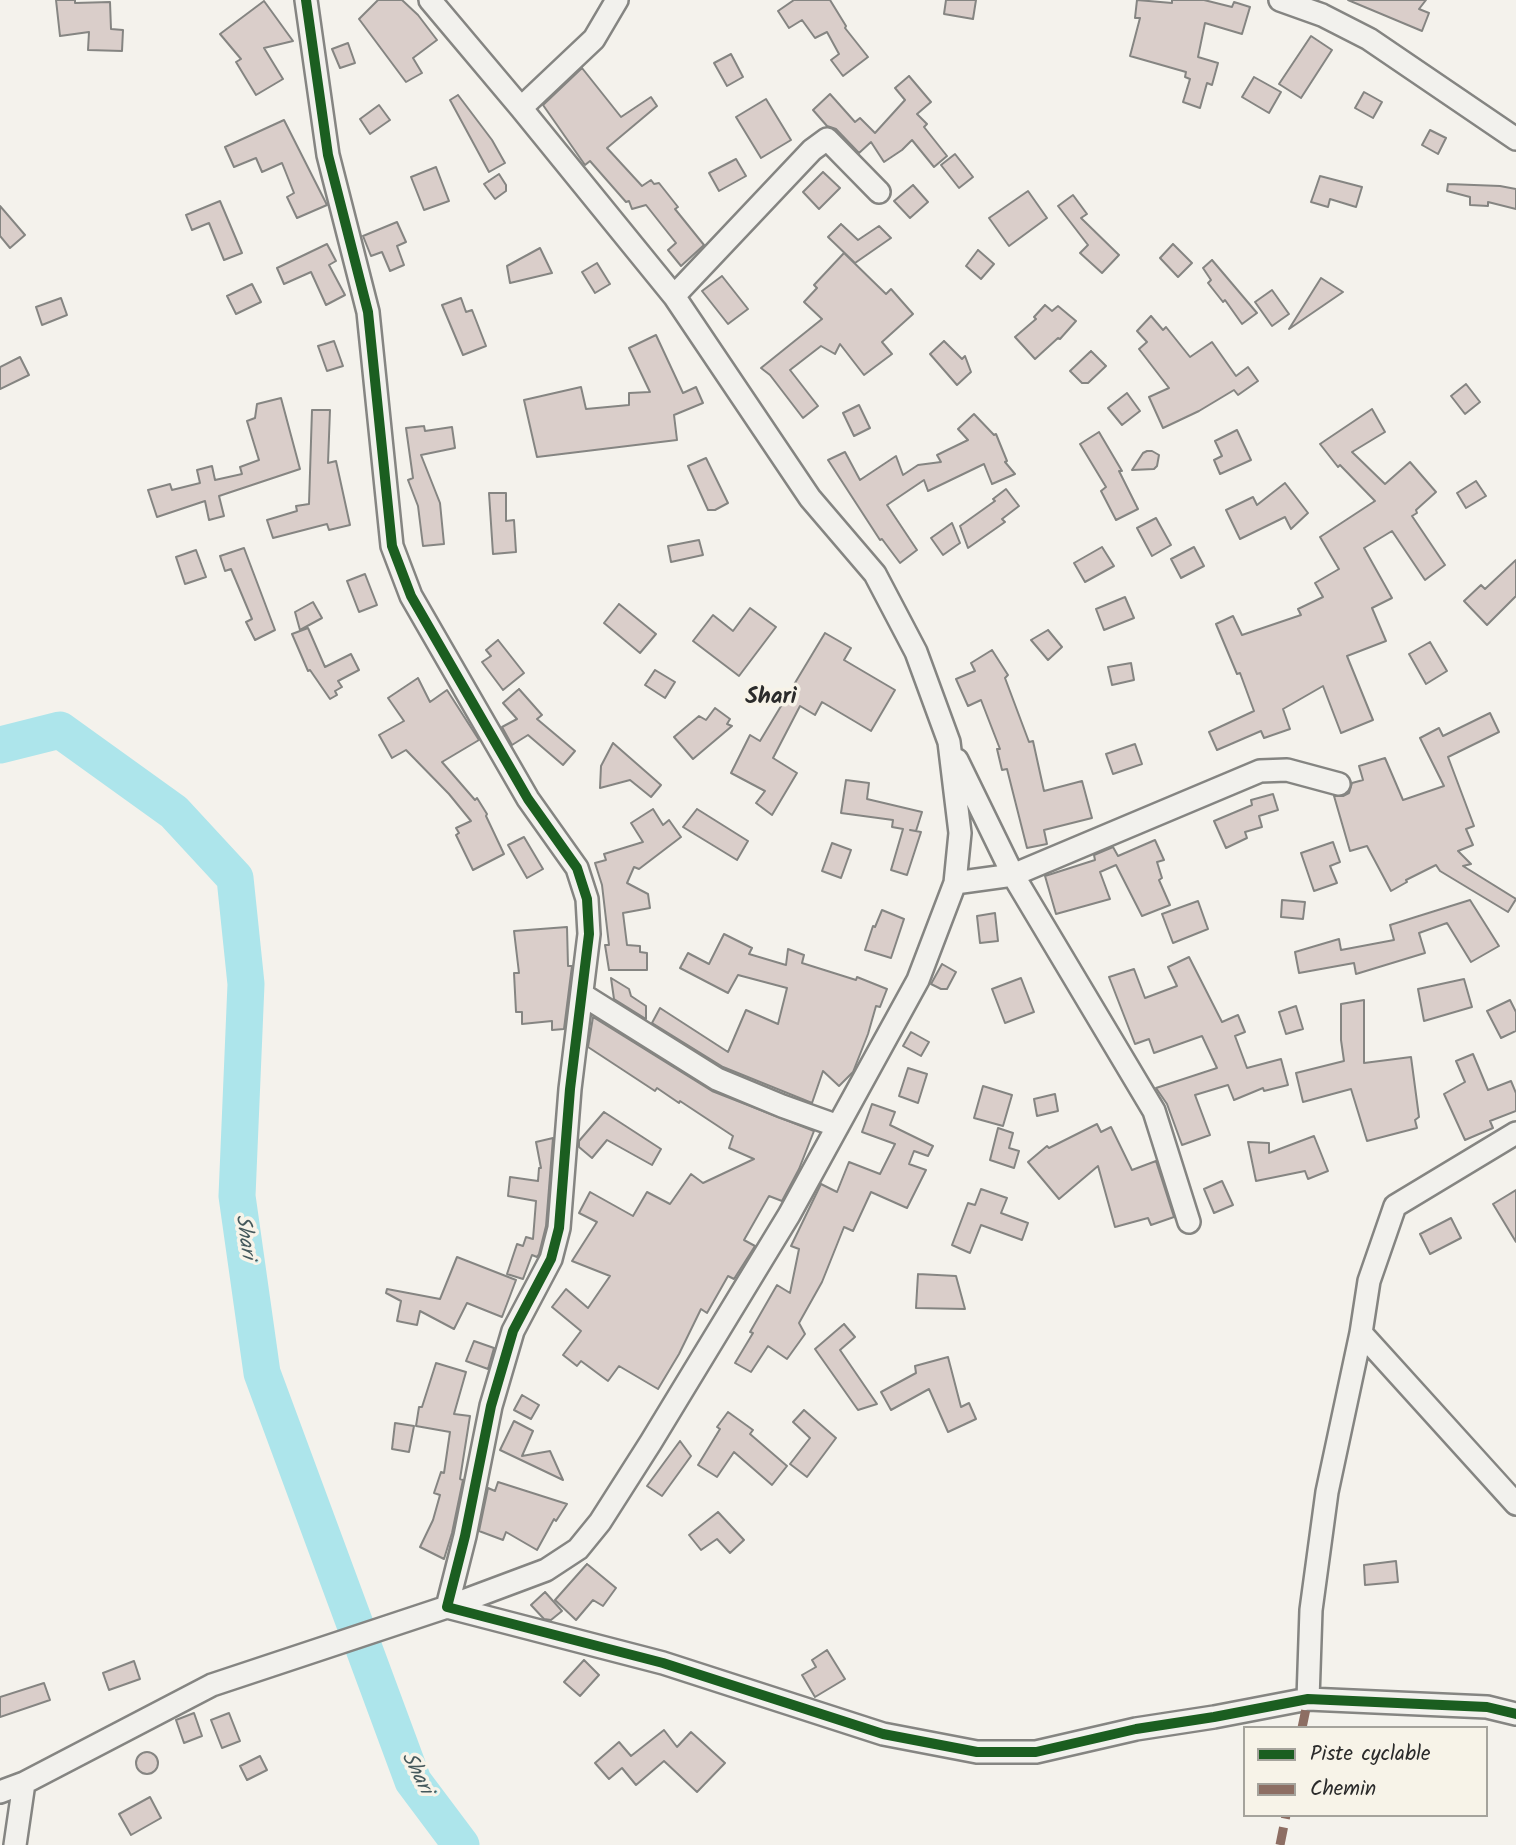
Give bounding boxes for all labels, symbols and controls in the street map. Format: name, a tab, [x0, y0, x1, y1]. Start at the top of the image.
district label: Shari	[745, 685, 797, 713]
water label: Shari	[227, 1213, 259, 1261]
legend	[1243, 1726, 1488, 1817]
text: Piste cyclable	[1310, 1738, 1431, 1771]
water label: Shari	[394, 1749, 436, 1799]
text: Chemin	[1310, 1773, 1376, 1806]

